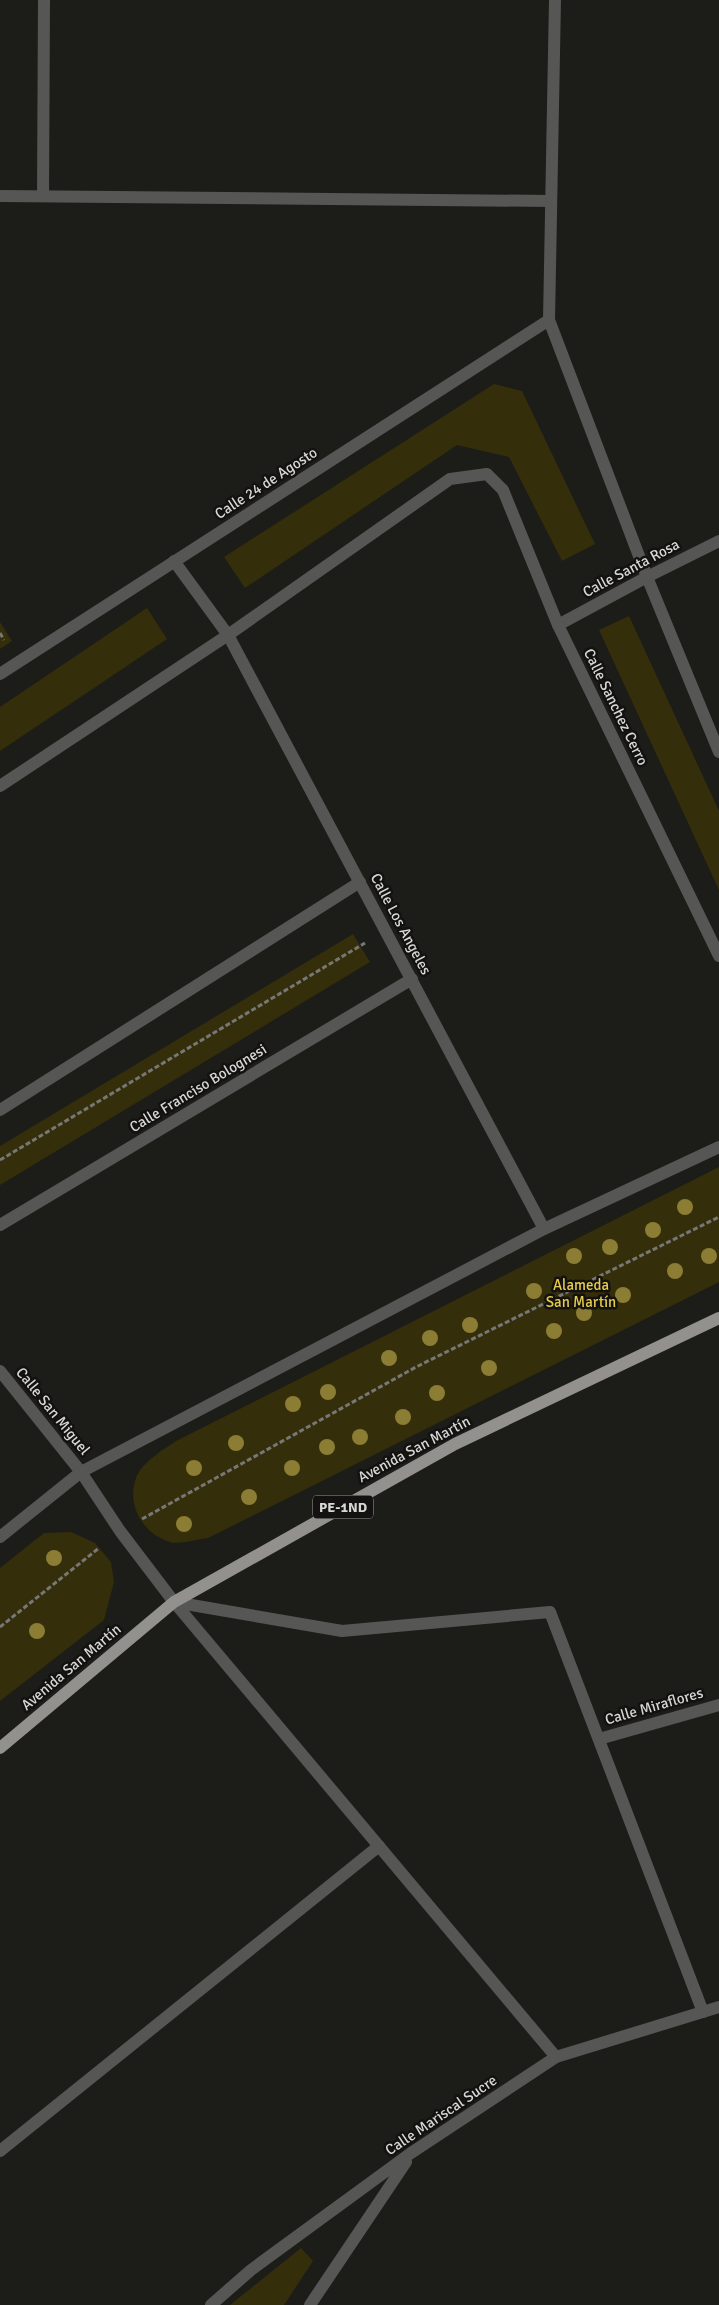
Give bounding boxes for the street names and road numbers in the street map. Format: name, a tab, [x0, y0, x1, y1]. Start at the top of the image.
street label: Calle 24 de Agosto	[211, 443, 321, 523]
street label: Calle Santa Rosa	[580, 535, 682, 601]
street label: Calle Sanchez Cerro	[580, 646, 652, 769]
street label: Calle Los Angeles	[367, 870, 435, 978]
street label: Calle Franciso Bolognesi	[126, 1040, 270, 1136]
street label: Calle San Miguel	[12, 1364, 94, 1458]
street label: Avenida San Martín	[355, 1412, 473, 1486]
road number: PE-1ND	[313, 1495, 373, 1518]
street label: Avenida San Martín	[17, 1620, 125, 1714]
street label: Calle Miraflores	[603, 1683, 706, 1729]
street label: Calle Mariscal Sucre	[382, 2071, 500, 2159]

